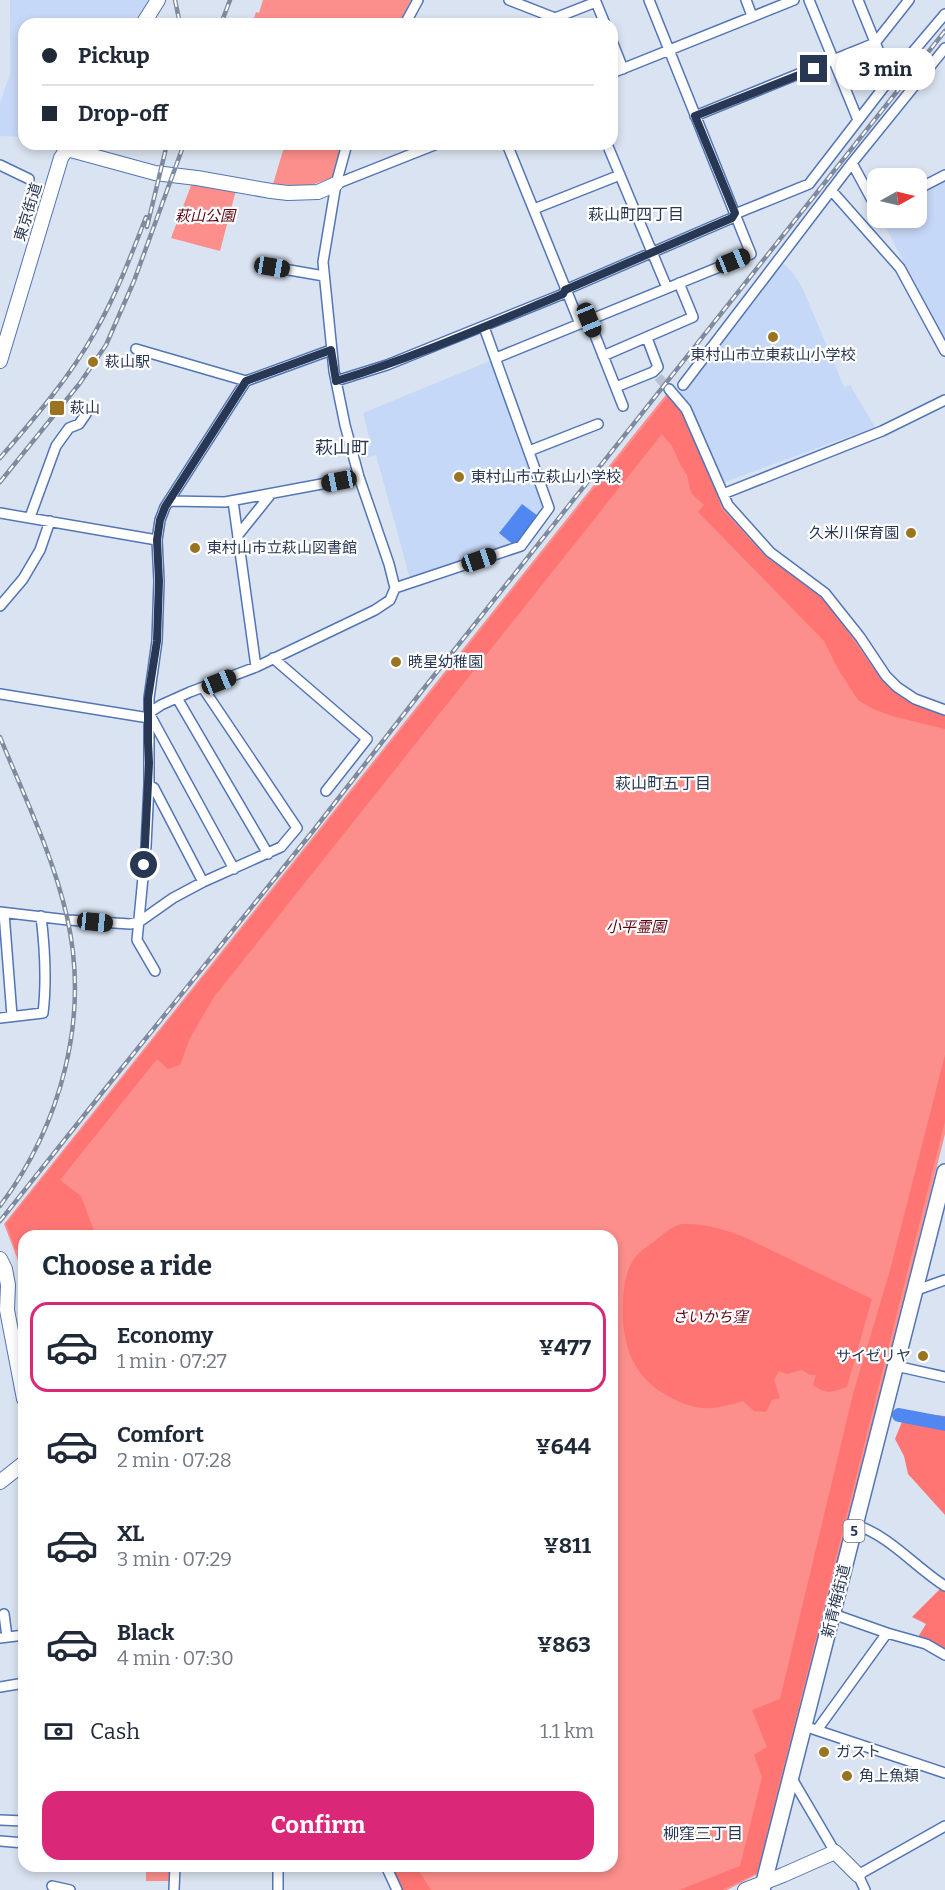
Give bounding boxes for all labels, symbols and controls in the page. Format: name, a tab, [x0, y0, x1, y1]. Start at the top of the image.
text: Pickup	[78, 42, 150, 69]
callout: 3 min	[835, 48, 934, 90]
route end	[800, 55, 827, 82]
text: 3 min	[859, 57, 912, 81]
text: Drop-off	[78, 100, 168, 127]
north arrow	[867, 168, 927, 228]
map controls	[867, 168, 927, 228]
street label: 東京街道	[11, 181, 45, 243]
district label: 萩山町四丁目	[588, 205, 684, 224]
park label: 萩山公園	[175, 207, 237, 225]
car	[713, 246, 753, 276]
car	[253, 255, 291, 279]
car	[574, 300, 604, 340]
marker: 東村山市立東萩山小学校	[766, 330, 780, 344]
place label: 東村山市立東萩山小学校	[690, 346, 856, 364]
place label: 萩山駅	[105, 353, 150, 371]
marker: 萩山駅	[86, 355, 100, 369]
marker: 萩山	[48, 399, 66, 417]
place label: 萩山	[70, 399, 100, 417]
district label: 萩山町	[315, 437, 369, 459]
place label: 東村山市立萩山小学校	[471, 468, 621, 486]
car	[320, 469, 358, 493]
marker: 東村山市立萩山小学校	[452, 470, 466, 484]
place label: 久米川保育園	[809, 524, 899, 542]
marker: 久米川保育園	[904, 526, 918, 540]
place label: 東村山市立萩山図書館	[207, 539, 357, 557]
marker: 東村山市立萩山図書館	[188, 541, 202, 555]
car	[459, 546, 499, 574]
place label: 暁星幼稚園	[408, 653, 483, 671]
marker: 暁星幼稚園	[389, 655, 403, 669]
car	[199, 667, 239, 697]
district label: 萩山町五丁目	[615, 774, 711, 793]
route start	[130, 851, 157, 878]
car	[76, 911, 114, 933]
park label: 小平霊園	[606, 918, 668, 936]
text: Choose a ride	[42, 1250, 212, 1282]
park label: さいかち窪	[672, 1308, 750, 1326]
icon: car	[45, 1320, 99, 1374]
text: Economy	[117, 1322, 213, 1349]
text: ¥477	[539, 1334, 591, 1361]
place label: サイゼリヤ	[836, 1347, 911, 1365]
text: 1 min · 07:27	[117, 1349, 227, 1373]
marker: サイゼリヤ	[916, 1349, 930, 1363]
icon: car	[45, 1419, 99, 1473]
text: Comfort	[117, 1421, 204, 1448]
text: ¥644	[536, 1433, 591, 1460]
text: 2 min · 07:28	[117, 1448, 232, 1472]
icon: car	[45, 1518, 99, 1572]
text: XL	[117, 1520, 144, 1547]
road number: 5	[844, 1520, 864, 1542]
text: ¥811	[543, 1532, 591, 1559]
text: 3 min · 07:29	[117, 1547, 232, 1571]
street label: 新青梅街道	[818, 1562, 854, 1640]
icon: car	[45, 1617, 99, 1671]
text: Black	[117, 1619, 174, 1646]
text: ¥863	[537, 1631, 591, 1658]
text: 4 min · 07:30	[117, 1646, 234, 1670]
icon: cash	[42, 1715, 75, 1748]
text: Cash	[90, 1718, 140, 1745]
text: 1.1 km	[540, 1719, 594, 1743]
place label: ガスト	[836, 1743, 881, 1761]
marker: ガスト	[817, 1745, 831, 1759]
place label: 角上魚類	[859, 1767, 919, 1785]
marker: 角上魚類	[840, 1769, 854, 1783]
button: Confirm	[42, 1791, 594, 1860]
district label: 柳窪三丁目	[663, 1824, 743, 1843]

